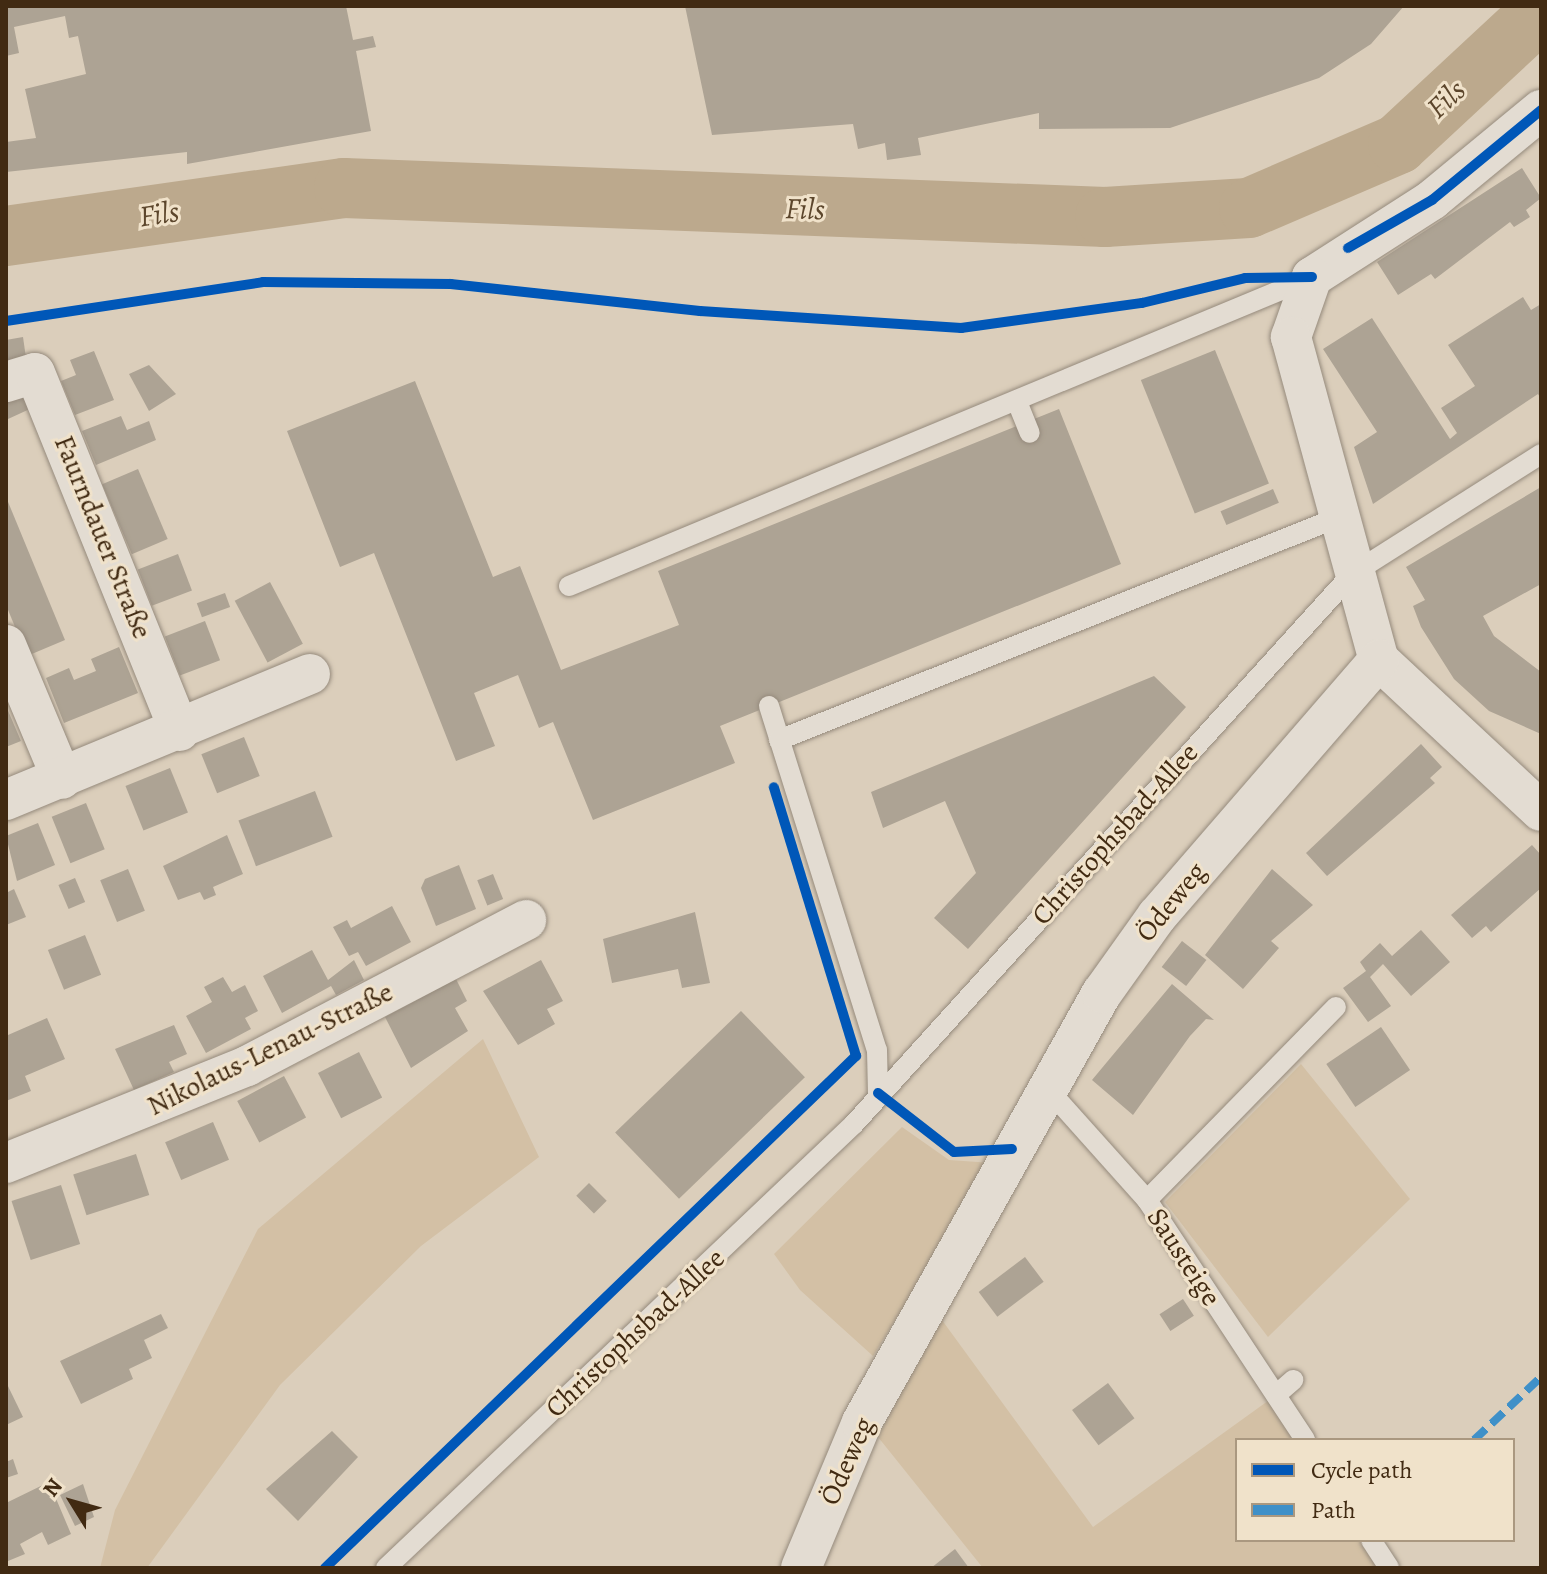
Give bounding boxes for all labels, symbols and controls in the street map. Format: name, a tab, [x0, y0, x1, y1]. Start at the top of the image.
water label: Fils	[1419, 72, 1473, 126]
water label: Fils	[785, 190, 825, 228]
water label: Fils	[137, 193, 181, 235]
street label: Faurndauer Straße	[47, 431, 159, 643]
street label: Christophsbad-Allee	[1025, 736, 1205, 932]
street label: Ödeweg	[1129, 855, 1213, 949]
street label: Nikolaus-Lenau-Straße	[142, 975, 398, 1123]
street label: Sausteige	[1140, 1202, 1228, 1312]
street label: Christophsbad-Allee	[538, 1241, 732, 1425]
street label: Ödeweg	[813, 1412, 881, 1510]
legend	[1235, 1438, 1515, 1542]
text: Cycle path	[1311, 1454, 1412, 1486]
north arrow	[32, 1462, 112, 1542]
text: N	[36, 1472, 70, 1503]
text: Path	[1311, 1494, 1356, 1526]

